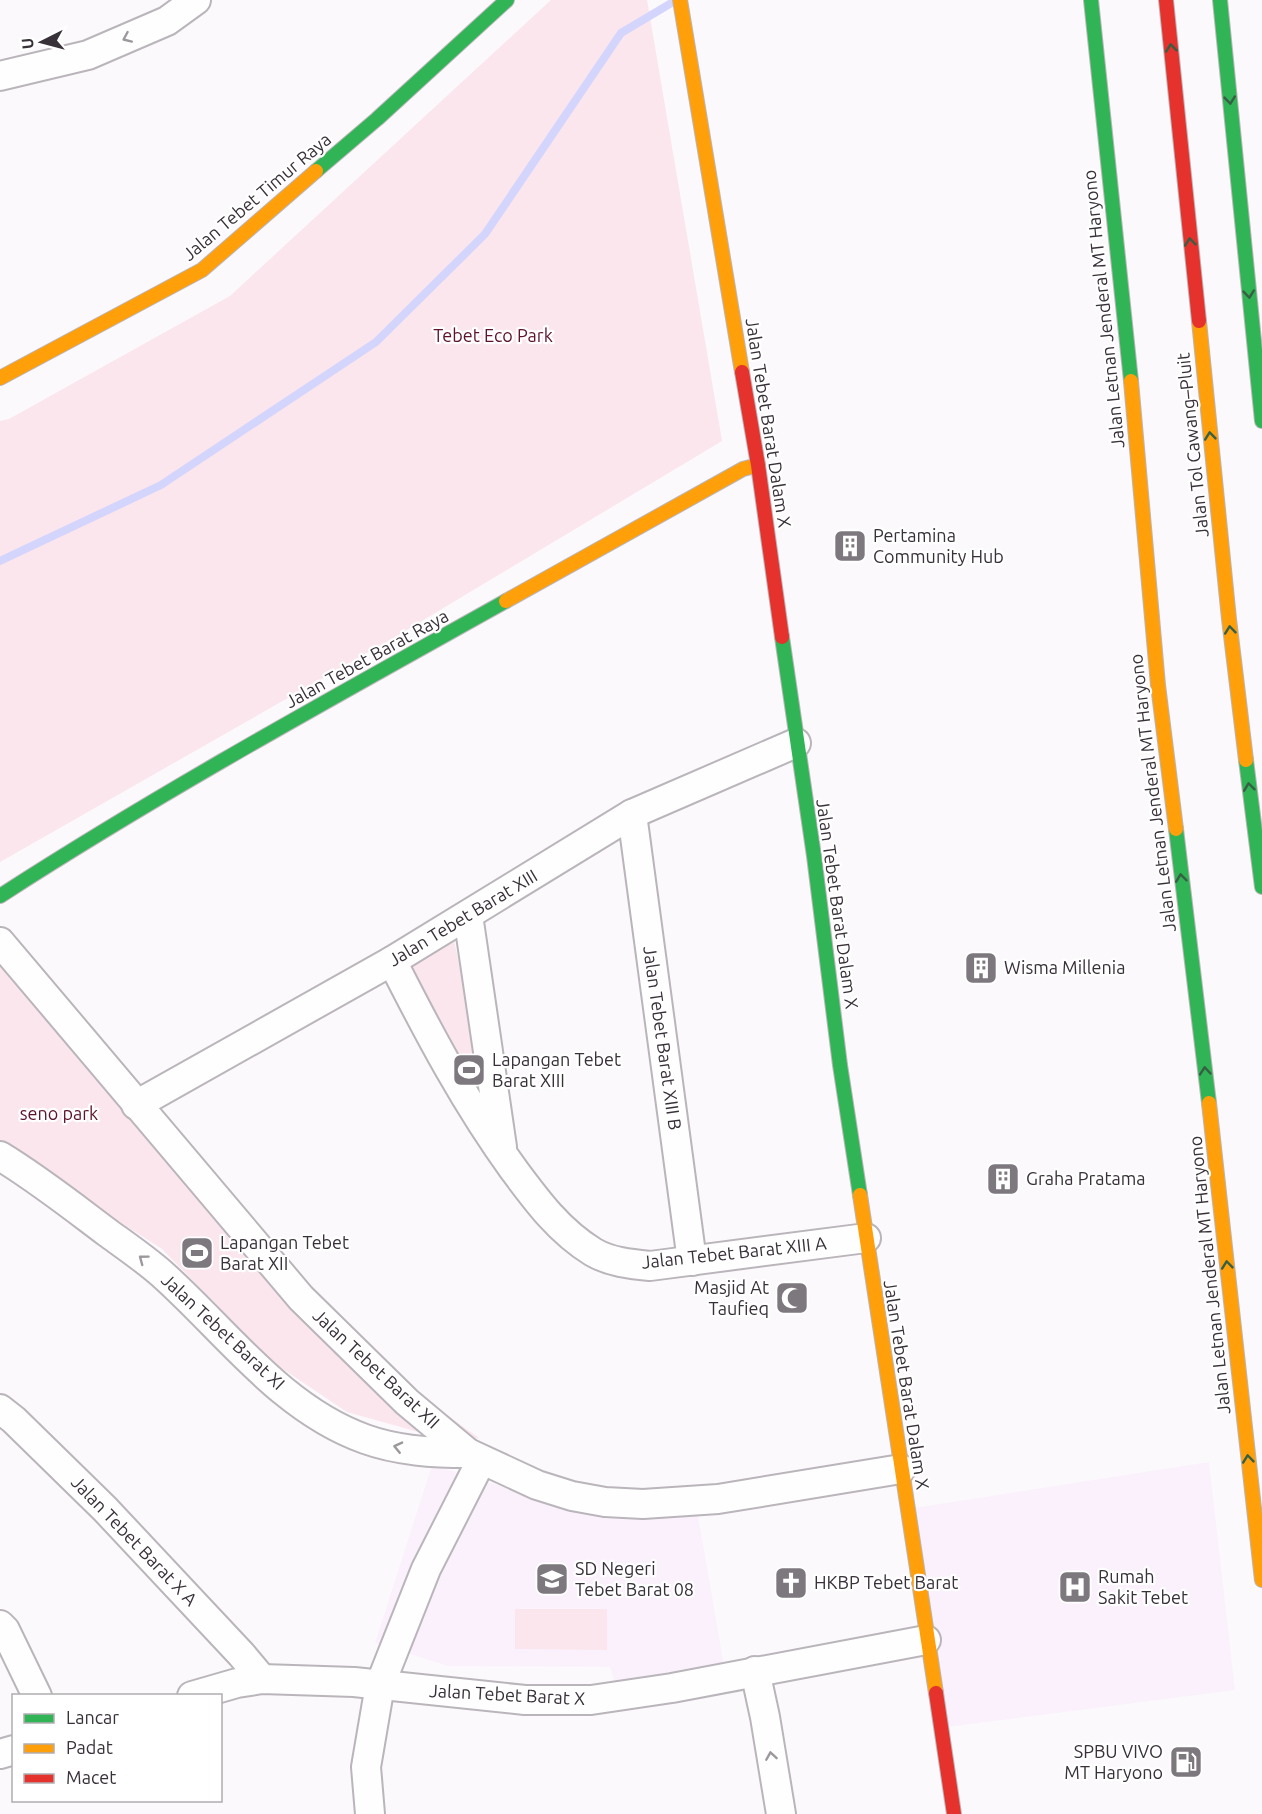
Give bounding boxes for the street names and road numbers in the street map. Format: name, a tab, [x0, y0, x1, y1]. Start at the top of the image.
street label: Jalan Tebet Timur Raya	[178, 128, 334, 264]
street label: Jalan Letnan Jenderal MT Haryono	[1078, 169, 1128, 449]
street label: Jalan Tebet Barat Dalam X	[743, 317, 795, 529]
street label: Jalan Tol Cawang–Pluit	[1172, 352, 1212, 538]
street label: Jalan Tebet Barat Raya	[281, 605, 452, 711]
street label: Jalan Letnan Jenderal MT Haryono	[1125, 653, 1179, 933]
street label: Jalan Tebet Barat Dalam X	[813, 798, 863, 1010]
street label: Jalan Tebet Barat XIII	[384, 865, 541, 970]
street label: Jalan Tebet Barat XIII B	[640, 945, 686, 1131]
street label: Jalan Letnan Jenderal MT Haryono	[1184, 1135, 1234, 1415]
street label: Jalan Tebet Barat XIII A	[640, 1232, 828, 1272]
street label: Jalan Tebet Barat XI	[158, 1269, 289, 1393]
street label: Jalan Tebet Barat Dalam X	[881, 1279, 933, 1491]
street label: Jalan Tebet Barat XII	[309, 1305, 444, 1432]
street label: Jalan Tebet Barat X A	[68, 1471, 202, 1609]
street label: Jalan Tebet Barat X	[428, 1680, 586, 1708]

